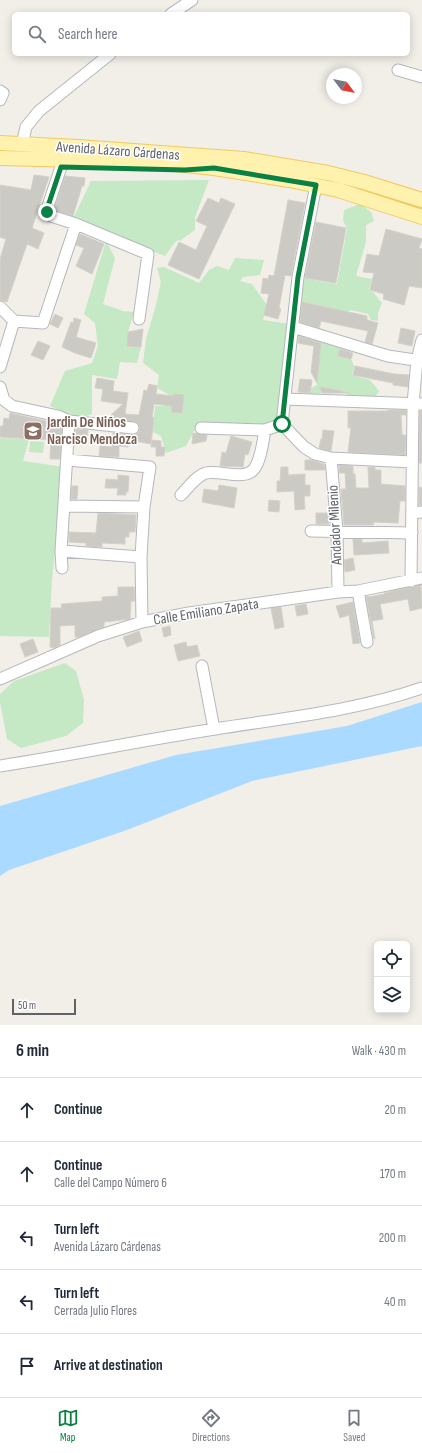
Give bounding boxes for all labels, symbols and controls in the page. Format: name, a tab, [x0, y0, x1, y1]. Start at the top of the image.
search box	[12, 12, 410, 56]
icon: search	[26, 23, 48, 45]
text: Search here	[58, 25, 118, 44]
north arrow	[326, 68, 362, 104]
street label: Avenida Lázaro Cárdenas	[55, 137, 180, 165]
route end	[38, 203, 56, 221]
place label: Jardin De Niños Narciso Mendoza	[46, 413, 137, 449]
route start	[273, 415, 291, 433]
school or university icon: Jardin De Niños Narciso Mendoza	[22, 420, 44, 442]
street label: Andador Milenio	[323, 484, 347, 567]
street label: Calle Emiliano Zapata	[152, 594, 260, 630]
map controls	[374, 941, 410, 1013]
button: locate	[374, 941, 410, 977]
button: layers	[374, 977, 410, 1013]
scale bar	[12, 997, 76, 1016]
text: 50 m	[18, 999, 36, 1012]
text: 6 min	[16, 1041, 49, 1061]
text: Walk · 430 m	[352, 1043, 406, 1059]
icon: ahead	[16, 1099, 38, 1121]
text: Continue	[54, 1100, 103, 1119]
text: 20 m	[384, 1102, 406, 1118]
text: Continue	[54, 1156, 103, 1175]
icon: ahead	[16, 1163, 38, 1185]
text: 170 m	[380, 1166, 406, 1182]
text: Calle del Campo Número 6	[54, 1175, 167, 1191]
text: Turn left	[54, 1220, 99, 1239]
icon: left	[16, 1227, 38, 1249]
text: 200 m	[379, 1230, 406, 1246]
text: Avenida Lázaro Cárdenas	[54, 1239, 161, 1255]
text: Turn left	[54, 1284, 99, 1303]
icon: left	[16, 1291, 38, 1313]
text: 40 m	[384, 1294, 406, 1310]
text: Cerrada Julio Flores	[54, 1303, 137, 1319]
icon: arrive	[16, 1355, 38, 1377]
text: Arrive at destination	[54, 1356, 163, 1375]
tab: Map	[57, 1407, 79, 1444]
tab: Directions	[192, 1407, 230, 1444]
tab: Saved	[343, 1407, 365, 1444]

